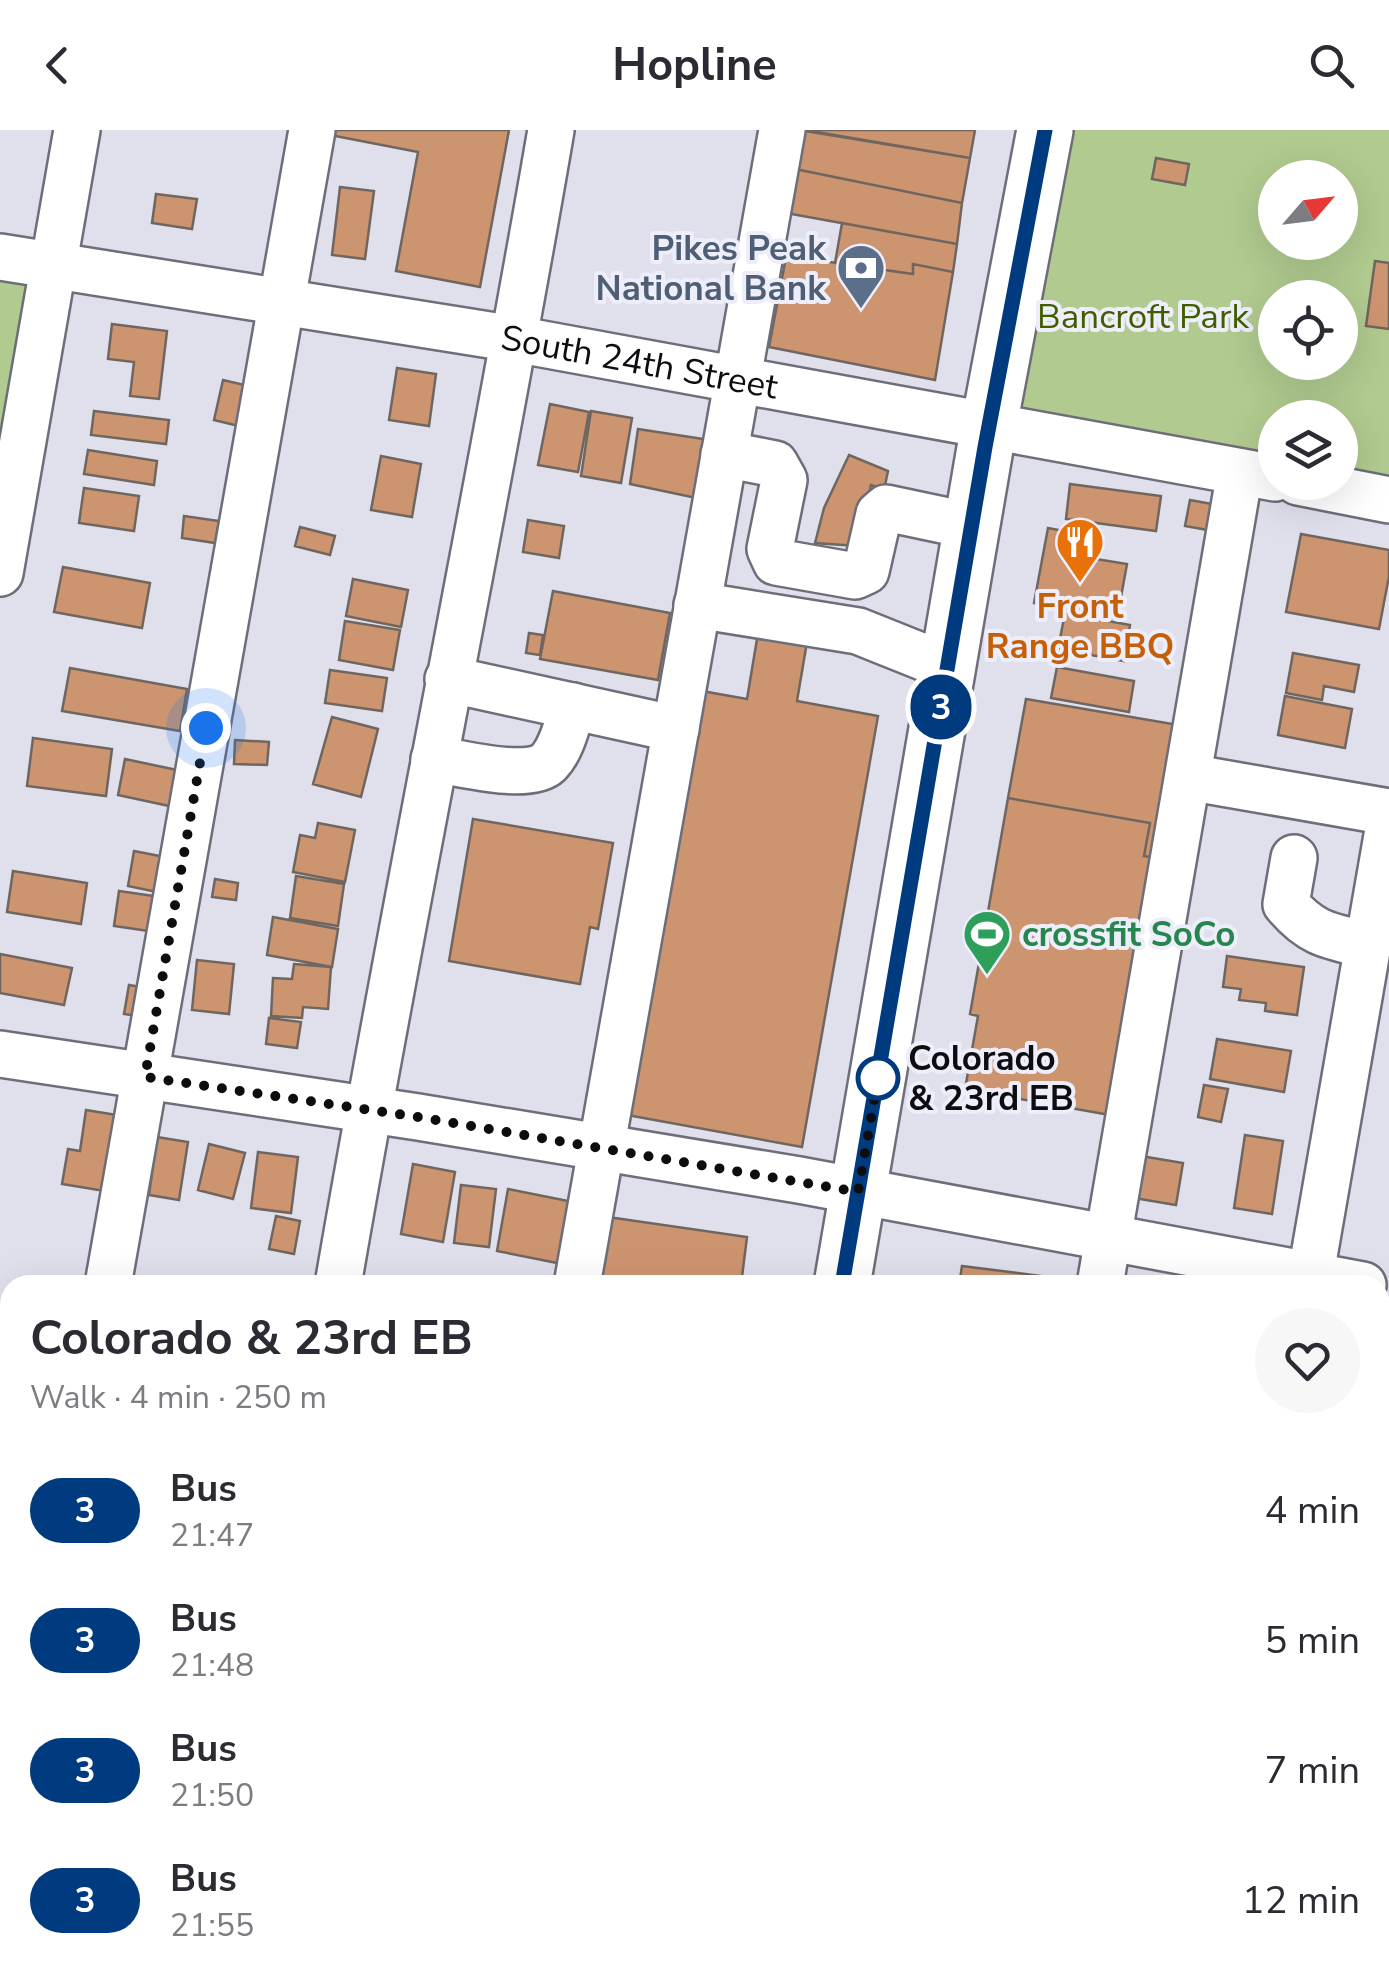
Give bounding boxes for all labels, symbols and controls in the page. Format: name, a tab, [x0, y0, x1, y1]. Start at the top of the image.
text: Hopline	[612, 35, 777, 96]
icon: back	[30, 38, 85, 93]
icon: search	[1304, 38, 1359, 93]
north arrow	[1258, 160, 1358, 260]
map controls	[1258, 160, 1358, 500]
place label: Pikes Peak National Bank	[595, 225, 827, 312]
bank icon: Pikes Peak National Bank	[835, 242, 887, 310]
button: locate	[1258, 280, 1358, 380]
park label: Bancroft Park	[1037, 293, 1249, 340]
street label: South 24th Street	[498, 314, 782, 410]
button: layers	[1258, 400, 1358, 500]
restaurant icon: Front Range BBQ	[1054, 516, 1106, 584]
place label: Front Range BBQ	[986, 583, 1174, 670]
line badge: 3	[908, 674, 974, 740]
text: 3	[930, 684, 952, 731]
your location	[181, 703, 231, 753]
sports icon: crossfit SoCo	[961, 908, 1013, 976]
place label: crossfit SoCo	[1022, 911, 1236, 958]
place label: Colorado & 23rd EB	[908, 1035, 1074, 1122]
marker: Colorado & 23rd EB	[857, 1057, 899, 1099]
text: Colorado & 23rd EB	[30, 1305, 473, 1371]
button: heart	[1255, 1308, 1360, 1413]
text: Walk · 4 min · 250 m	[30, 1376, 327, 1419]
text: Bus	[170, 1463, 237, 1514]
text: 4 min	[1265, 1485, 1360, 1536]
text: 3	[74, 1487, 96, 1534]
text: 21:47	[170, 1514, 254, 1557]
text: Bus	[170, 1593, 237, 1644]
text: 5 min	[1265, 1615, 1360, 1666]
text: 3	[74, 1617, 96, 1664]
text: 21:48	[170, 1644, 254, 1687]
text: Bus	[170, 1723, 237, 1774]
text: 7 min	[1265, 1745, 1360, 1796]
text: 3	[74, 1747, 96, 1794]
text: 21:50	[170, 1774, 254, 1817]
text: Bus	[170, 1853, 237, 1904]
text: 12 min	[1242, 1875, 1360, 1926]
text: 3	[74, 1877, 96, 1924]
text: 21:55	[170, 1904, 254, 1947]

